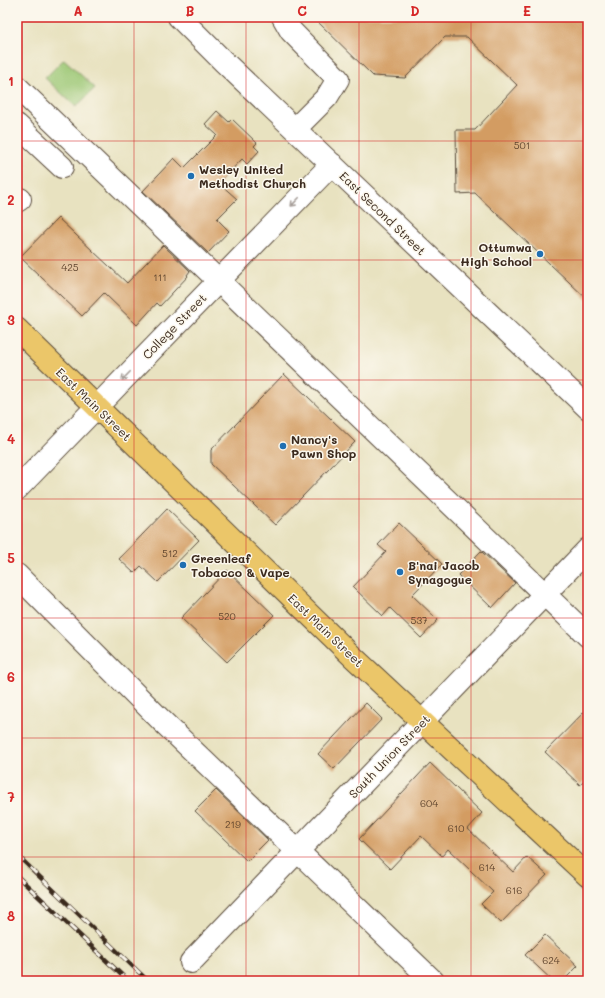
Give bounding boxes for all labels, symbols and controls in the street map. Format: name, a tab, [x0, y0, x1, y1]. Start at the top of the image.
text: A	[73, 2, 83, 19]
text: B	[186, 2, 195, 19]
text: C	[297, 2, 307, 19]
text: D	[410, 2, 420, 19]
text: E	[523, 2, 531, 19]
text: 1	[8, 72, 14, 89]
house number: 501	[514, 138, 530, 152]
place label: Wesley United Methodist Church	[199, 161, 306, 191]
street label: East Second Street	[336, 168, 430, 258]
marker: Wesley United Methodist Church	[186, 171, 196, 181]
text: 2	[7, 191, 15, 208]
one-way arrow	[290, 197, 300, 207]
place label: Ottumwa High School	[460, 239, 532, 269]
marker: Ottumwa High School	[535, 249, 545, 259]
house number: 425	[61, 260, 79, 274]
house number: 111	[153, 270, 167, 284]
street label: College Street	[139, 290, 209, 362]
text: 3	[7, 311, 15, 328]
street label: East Main Street	[53, 364, 135, 444]
one-way arrow	[121, 371, 131, 381]
text: 4	[7, 430, 15, 447]
place label: Nancy's Pawn Shop	[291, 431, 357, 461]
marker: Nancy's Pawn Shop	[278, 441, 288, 451]
house number: 512	[162, 546, 178, 560]
text: 5	[7, 549, 15, 566]
place label: Greenleaf Tobacco & Vape	[191, 550, 290, 580]
place label: B'nai Jacob Synagogue	[408, 557, 480, 587]
marker: Greenleaf Tobacco & Vape	[178, 560, 188, 570]
marker: B'nai Jacob Synagogue	[395, 567, 405, 577]
street label: East Main Street	[285, 590, 367, 670]
house number: 520	[218, 609, 236, 623]
house number: 537	[410, 613, 428, 627]
text: 6	[7, 668, 15, 685]
street label: South Union Street	[345, 711, 433, 801]
text: 7	[7, 788, 15, 805]
house number: 604	[420, 796, 438, 810]
house number: 219	[225, 817, 241, 831]
house number: 610	[448, 821, 464, 835]
house number: 614	[479, 860, 495, 874]
house number: 616	[506, 883, 522, 897]
text: 8	[7, 907, 15, 924]
house number: 624	[542, 953, 560, 967]

